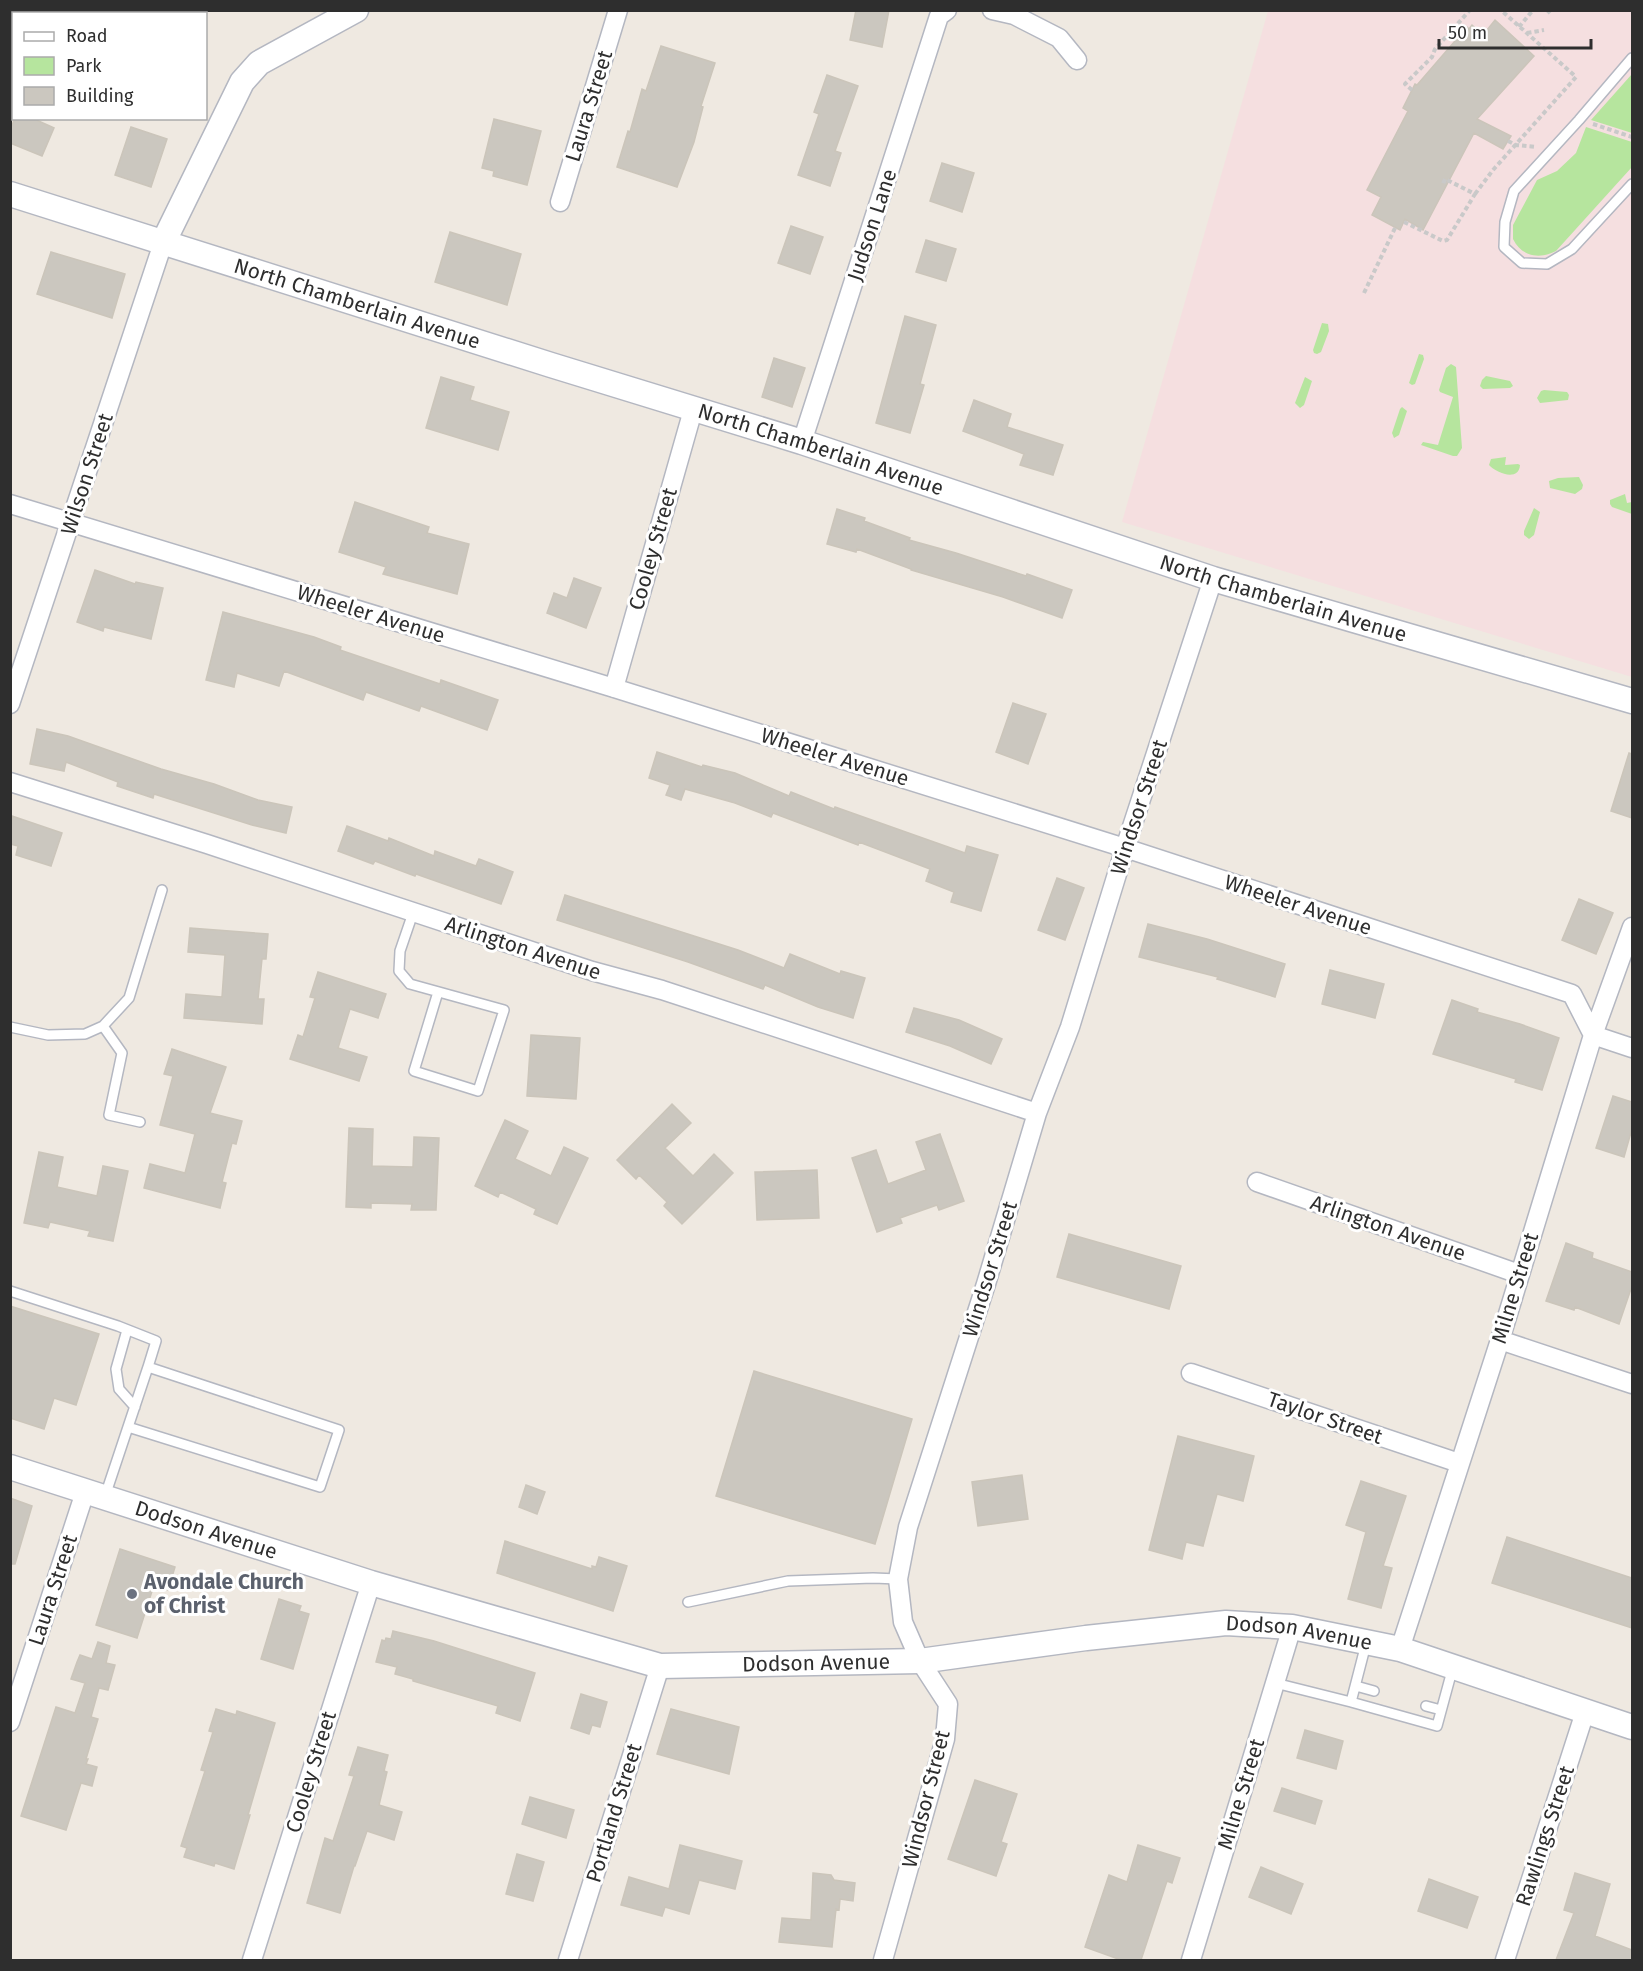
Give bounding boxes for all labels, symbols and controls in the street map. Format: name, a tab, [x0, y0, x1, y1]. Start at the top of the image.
legend	[12, 12, 207, 120]
scale bar	[1439, 12, 1590, 50]
text: 50 m	[1448, 22, 1487, 44]
text: Road	[66, 25, 108, 47]
street label: Laura Street	[560, 47, 618, 165]
text: Park	[66, 55, 102, 77]
text: Building	[66, 85, 134, 107]
street label: Judson Lane	[842, 166, 902, 284]
street label: North Chamberlain Avenue	[231, 253, 483, 355]
street label: North Chamberlain Avenue	[695, 398, 947, 501]
street label: Wilson Street	[55, 410, 119, 538]
street label: Cooley Street	[623, 484, 683, 613]
street label: North Chamberlain Avenue	[1156, 549, 1410, 648]
street label: Wheeler Avenue	[294, 579, 448, 649]
street label: Wheeler Avenue	[758, 722, 912, 792]
street label: Windsor Street	[1105, 736, 1173, 878]
street label: Wheeler Avenue	[1221, 869, 1375, 941]
street label: Arlington Avenue	[442, 911, 604, 985]
street label: Arlington Avenue	[1307, 1189, 1469, 1267]
street label: Windsor Street	[957, 1197, 1023, 1340]
street label: Milne Street	[1486, 1229, 1544, 1347]
street label: Taylor Street	[1264, 1386, 1386, 1450]
street label: Dodson Avenue	[132, 1495, 281, 1565]
street label: Laura Street	[23, 1531, 83, 1649]
place label: Avondale Church of Christ	[143, 1569, 304, 1619]
marker: Avondale Church of Christ	[125, 1587, 139, 1601]
street label: Dodson Avenue	[1225, 1610, 1375, 1656]
street label: Dodson Avenue	[742, 1649, 890, 1677]
street label: Cooley Street	[280, 1707, 342, 1836]
street label: Windsor Street	[896, 1727, 956, 1870]
street label: Milne Street	[1212, 1735, 1270, 1853]
street label: Portland Street	[580, 1740, 648, 1886]
street label: Rawlings Street	[1510, 1762, 1580, 1910]

